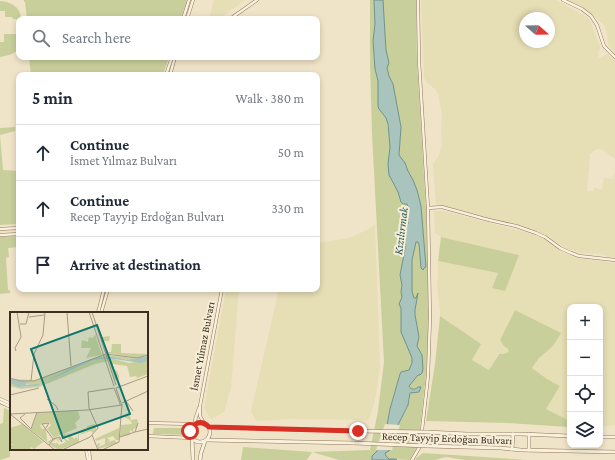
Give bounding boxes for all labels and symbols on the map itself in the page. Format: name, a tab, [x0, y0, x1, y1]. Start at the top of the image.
north arrow	[519, 12, 555, 48]
water label: Kızılırmak	[391, 206, 411, 256]
street label: İsmet Yılmaz Bulvarı	[187, 300, 217, 392]
inset map	[10, 312, 148, 450]
route start	[181, 422, 199, 440]
route end	[349, 422, 367, 440]
street label: Recep Tayyip Erdoğan Bulvarı	[382, 430, 513, 447]

